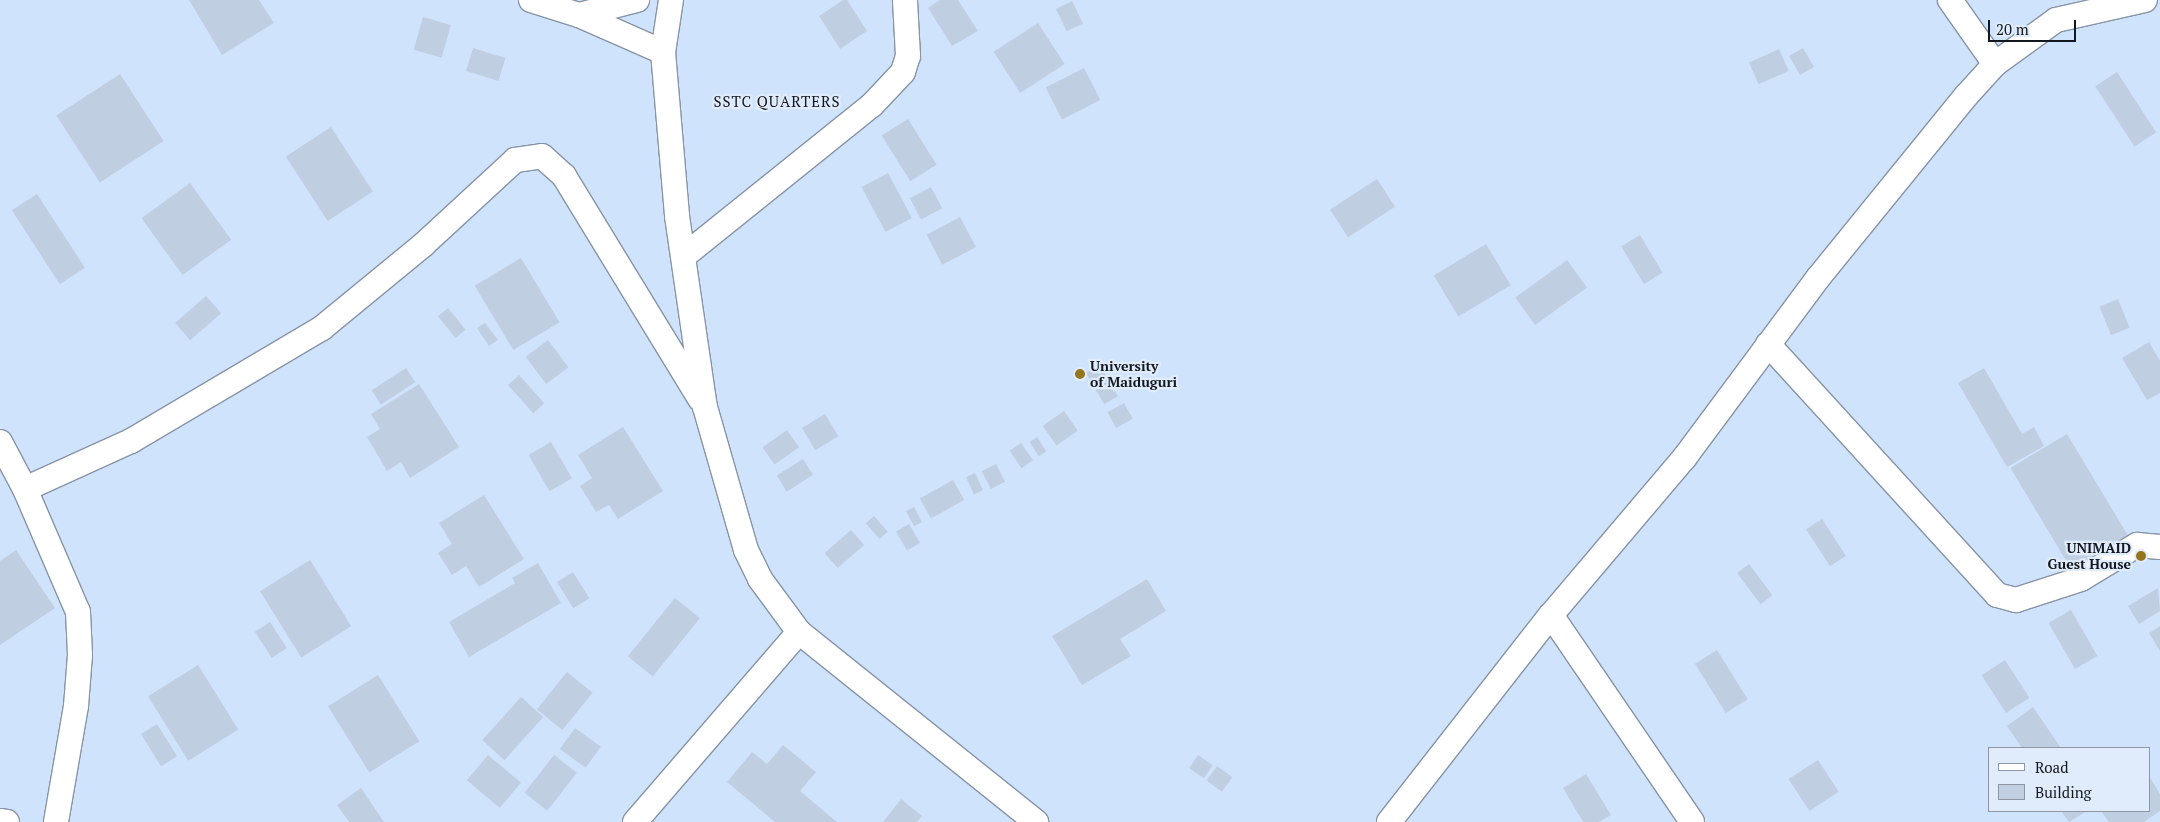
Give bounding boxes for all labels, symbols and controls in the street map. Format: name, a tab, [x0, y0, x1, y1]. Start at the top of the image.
scale bar	[1990, 10, 2078, 42]
text: 20 m	[1996, 19, 2029, 39]
district label: SSTC QUARTERS	[712, 93, 842, 111]
place label: University of Maiduguri	[1090, 358, 1177, 391]
marker: University of Maiduguri	[1074, 368, 1086, 380]
place label: UNIMAID Guest House	[2048, 540, 2131, 572]
marker: UNIMAID Guest House	[2135, 550, 2147, 562]
legend	[1988, 747, 2150, 812]
text: Road	[2035, 757, 2068, 777]
text: Building	[2035, 782, 2092, 802]

